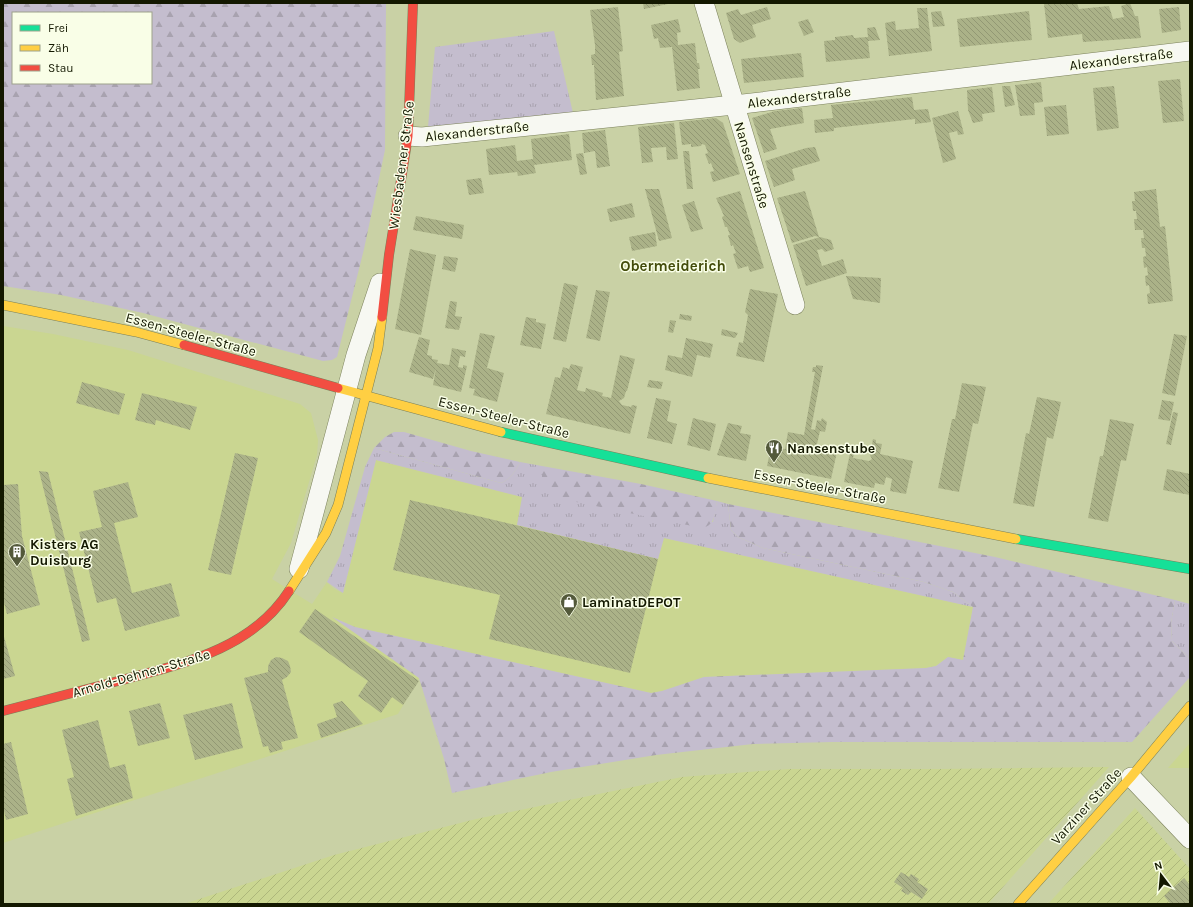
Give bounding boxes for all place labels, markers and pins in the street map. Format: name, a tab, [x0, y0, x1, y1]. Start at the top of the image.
restaurant icon: Nansenstube	[764, 438, 784, 463]
place label: Nansenstube	[787, 440, 875, 457]
place label: Kisters AG Duisburg	[30, 536, 99, 569]
building icon: Kisters AG Duisburg	[7, 542, 27, 567]
shop icon: LaminatDEPOT	[559, 592, 579, 617]
place label: LaminatDEPOT	[582, 594, 681, 611]

